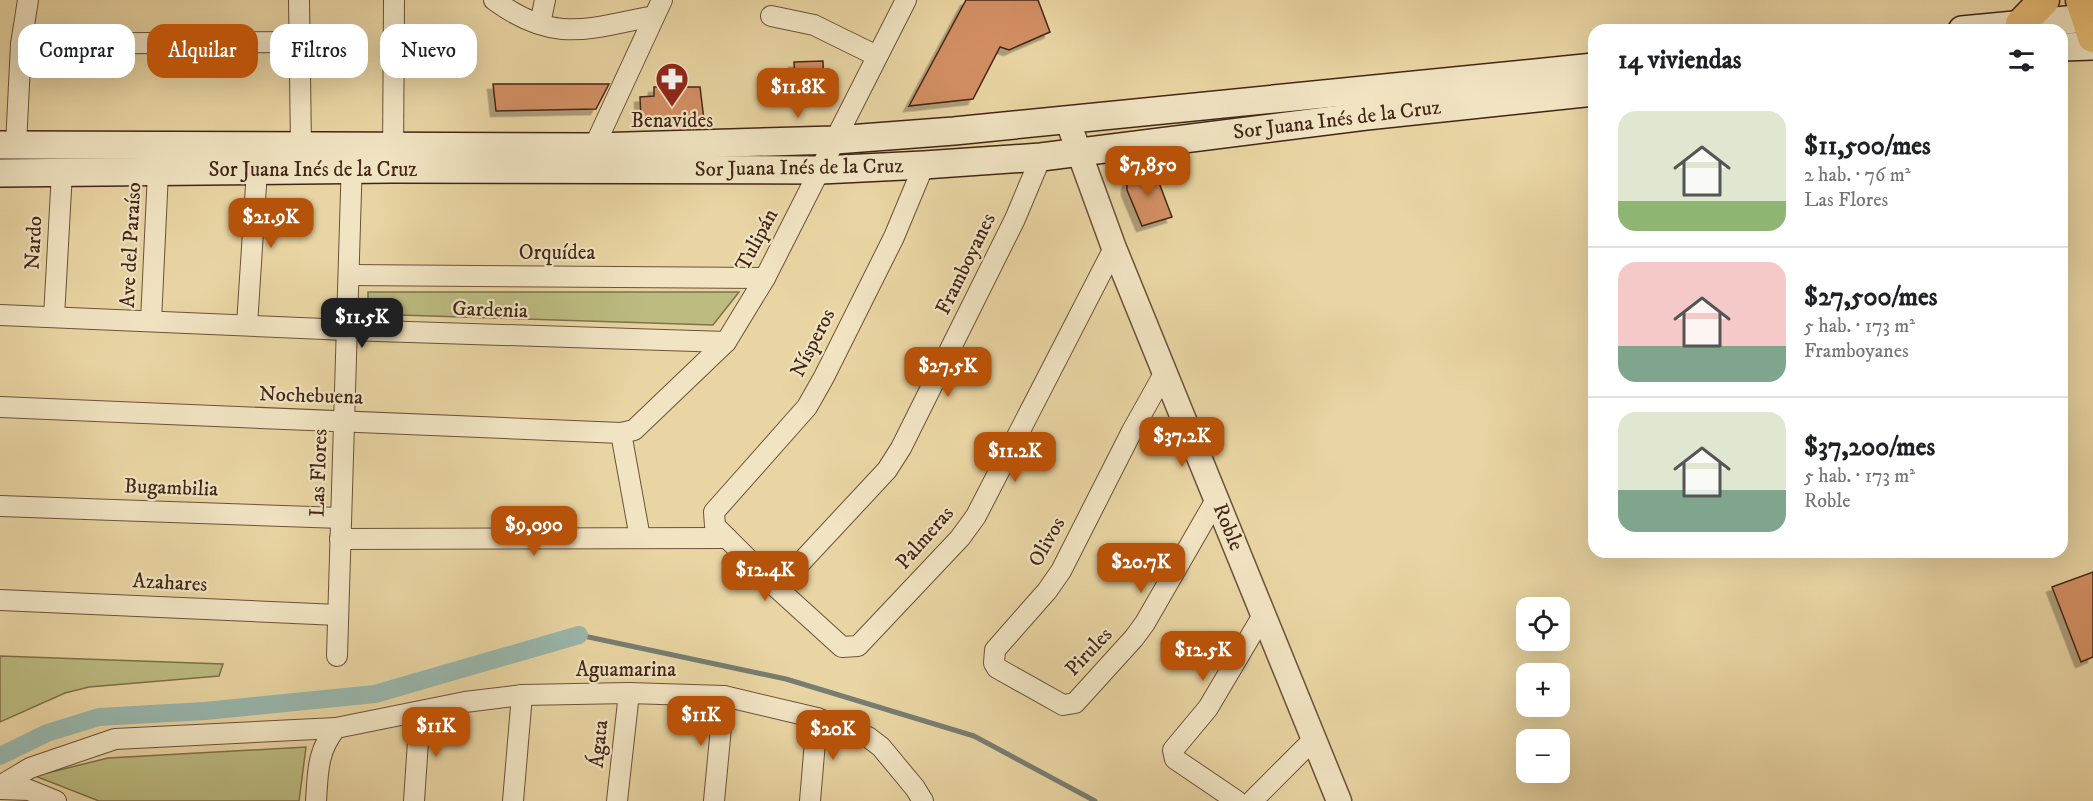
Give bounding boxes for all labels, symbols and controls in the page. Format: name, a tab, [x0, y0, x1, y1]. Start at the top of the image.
chip: Comprar	[18, 24, 135, 78]
chip: Alquilar	[147, 24, 258, 78]
chip: Filtros	[270, 24, 368, 78]
chip: Nuevo	[380, 24, 477, 78]
text: 14 viviendas	[1618, 44, 1741, 77]
icon: filters	[2005, 44, 2038, 77]
pharmacy icon: Benavides	[654, 61, 690, 108]
pin: $11.8K	[749, 68, 847, 119]
text: $11.8K	[771, 75, 825, 100]
street label: Sor Juana Inés de la Cruz	[1232, 94, 1442, 146]
place label: Benavides	[631, 108, 713, 134]
text: $11,500/mes	[1804, 130, 1931, 163]
icon: home	[1666, 135, 1738, 207]
pin: $7,850	[1099, 146, 1197, 197]
street label: Sor Juana Inés de la Cruz	[694, 153, 904, 183]
text: $7,850	[1119, 153, 1177, 178]
street label: Sor Juana Inés de la Cruz	[209, 157, 417, 183]
text: 2 hab. · 76 m²	[1804, 163, 1911, 188]
street label: Ave del Paraíso	[115, 181, 147, 309]
text: Las Flores	[1804, 188, 1888, 213]
pin: $21.9K	[222, 198, 320, 249]
street label: Tulipán	[730, 204, 784, 276]
text: $21.9K	[243, 205, 299, 230]
street label: Framboyanes	[930, 209, 1002, 319]
street label: Nardo	[20, 215, 48, 271]
street label: Orquídea	[519, 240, 595, 266]
text: $27,500/mes	[1804, 281, 1937, 314]
icon: home	[1666, 286, 1738, 358]
street label: Gardenia	[452, 296, 528, 324]
pin: $11.5K	[313, 298, 411, 349]
street label: Nísperos	[785, 304, 841, 382]
text: $11.5K	[335, 305, 389, 330]
text: 5 hab. · 173 m²	[1804, 314, 1915, 339]
text: Framboyanes	[1804, 339, 1909, 364]
pin: $27.5K	[899, 347, 997, 398]
text: $27.5K	[918, 354, 978, 379]
street label: Nochebuena	[258, 381, 364, 411]
pin: $37.2K	[1133, 417, 1231, 468]
text: $37.2K	[1153, 424, 1211, 449]
street label: Las Flores	[304, 428, 334, 518]
text: $37,200/mes	[1804, 431, 1935, 464]
pin: $11.2K	[966, 432, 1064, 483]
icon: home	[1666, 436, 1738, 508]
text: $11.2K	[988, 439, 1042, 464]
text: 5 hab. · 173 m²	[1804, 464, 1915, 489]
street label: Bugambilia	[123, 473, 219, 503]
text: Roble	[1804, 489, 1850, 514]
street label: Roble	[1207, 500, 1249, 555]
street label: Palmeras	[890, 501, 960, 575]
pin: $9,090	[485, 506, 583, 557]
text: $9,090	[505, 513, 563, 538]
street label: Olivos	[1023, 513, 1071, 571]
pin: $20.7K	[1092, 543, 1190, 594]
text: $20.7K	[1111, 550, 1171, 575]
pin: $12.4K	[716, 551, 814, 602]
text: $12.4K	[736, 558, 794, 583]
street label: Azahares	[132, 568, 208, 598]
map controls	[1516, 597, 1570, 783]
button: locate	[1516, 597, 1570, 651]
street label: Pirules	[1060, 622, 1118, 682]
pin: $12.5K	[1154, 631, 1252, 682]
text: $12.5K	[1175, 638, 1231, 663]
street label: Aguamarina	[576, 657, 676, 683]
button: +	[1516, 663, 1570, 717]
pin: $11K	[665, 696, 737, 747]
text: $11K	[681, 703, 721, 728]
pin: $11K	[400, 707, 472, 758]
pin: $20K	[797, 710, 869, 761]
text: $11K	[416, 714, 456, 739]
text: $20K	[810, 717, 856, 742]
street label: Ágata	[582, 718, 614, 769]
button: −	[1516, 729, 1570, 783]

